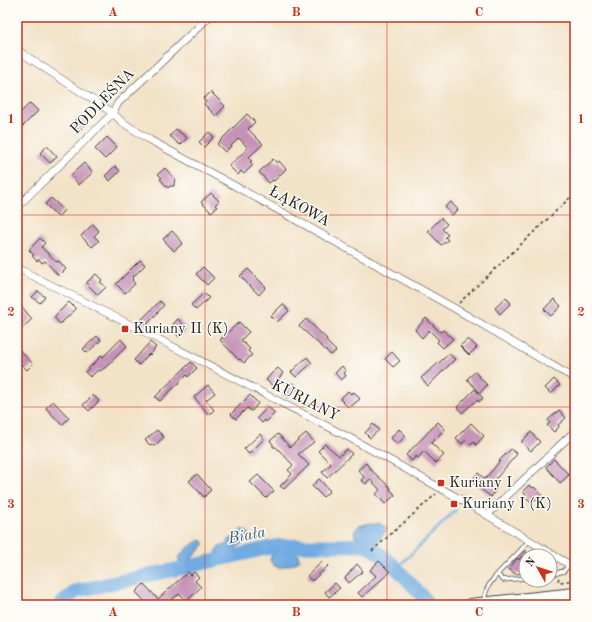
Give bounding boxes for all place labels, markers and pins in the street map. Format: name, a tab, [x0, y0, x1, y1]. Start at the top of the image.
place label: Kuriany II (K)	[133, 322, 229, 337]
marker: Kuriany II (K)	[120, 324, 130, 334]
place label: Kuriany I	[449, 476, 512, 491]
marker: Kuriany I	[436, 478, 446, 488]
place label: Kuriany I (K)	[462, 497, 552, 512]
marker: Kuriany I (K)	[449, 499, 459, 509]

